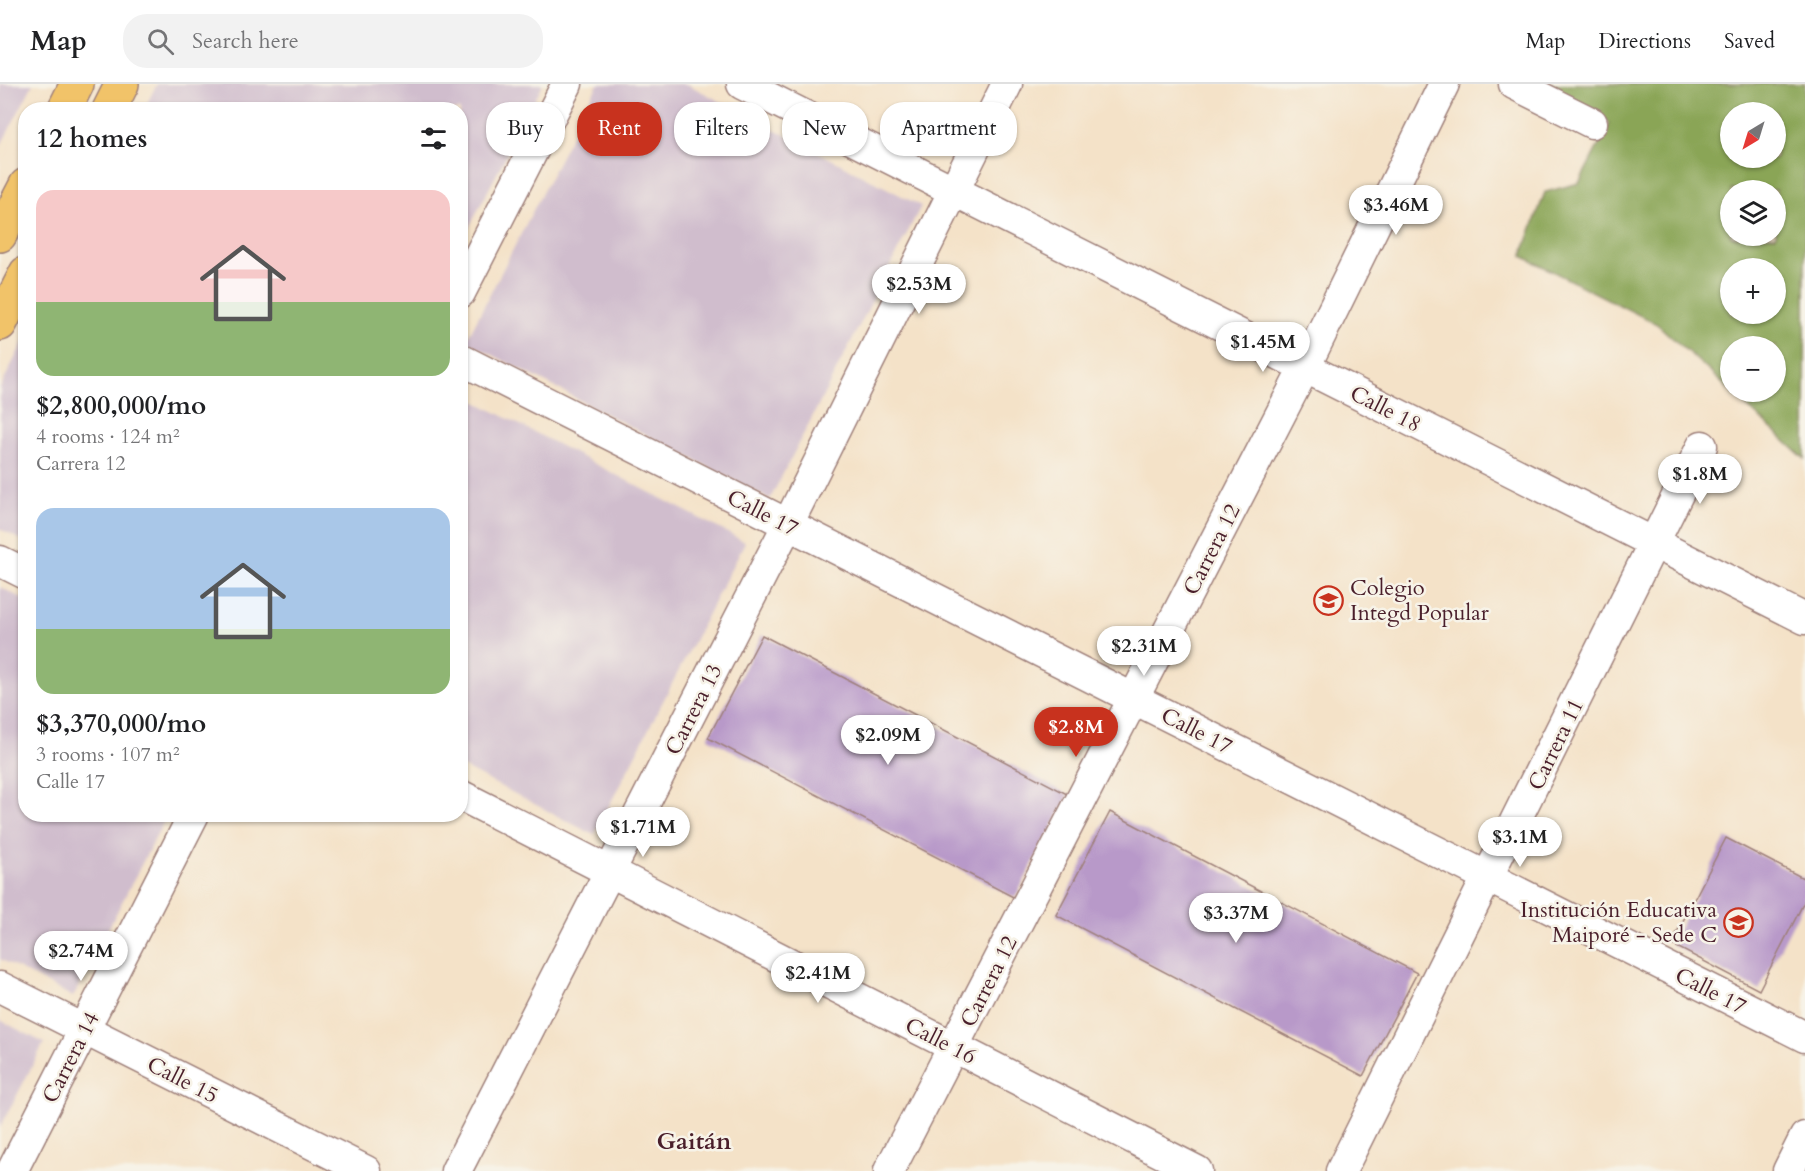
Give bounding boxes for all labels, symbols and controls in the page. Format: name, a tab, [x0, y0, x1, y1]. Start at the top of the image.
search box	[123, 14, 543, 68]
text: Map	[30, 22, 87, 60]
icon: search	[144, 25, 177, 58]
text: Search here	[192, 26, 299, 56]
text: Map	[1525, 27, 1565, 56]
text: Directions	[1598, 27, 1691, 56]
text: Saved	[1724, 27, 1775, 56]
chip: Buy	[486, 102, 565, 156]
chip: Rent	[577, 102, 662, 156]
chip: Filters	[674, 102, 770, 156]
chip: New	[782, 102, 868, 156]
chip: Apartment	[880, 102, 1017, 156]
north arrow	[1720, 102, 1786, 168]
map controls	[1720, 102, 1786, 402]
text: 12 homes	[36, 121, 147, 156]
icon: filters	[417, 122, 450, 155]
button: layers	[1720, 180, 1786, 246]
pin: $3.46M	[1347, 185, 1445, 236]
text: $3.46M	[1363, 191, 1429, 218]
icon: home	[189, 229, 297, 337]
button: +	[1720, 258, 1786, 324]
pin: $2.53M	[870, 264, 968, 315]
text: $2.53M	[886, 270, 952, 297]
pin: $1.45M	[1214, 322, 1312, 373]
text: $1.45M	[1230, 328, 1296, 355]
button: −	[1720, 336, 1786, 402]
street label: Calle 18	[1345, 378, 1426, 440]
text: $2,800,000/mo	[36, 388, 206, 423]
text: 4 rooms · 124 m²	[36, 423, 180, 450]
text: Carrera 12	[36, 450, 125, 477]
pin: $1.8M	[1658, 454, 1742, 505]
text: $1.8M	[1672, 460, 1728, 487]
street label: Calle 17	[722, 482, 803, 544]
street label: Carrera 12	[1176, 499, 1248, 600]
icon: home	[189, 547, 297, 655]
place label: Colegio Integd Popular	[1350, 573, 1490, 628]
school or university icon: Colegio Integd Popular	[1313, 584, 1345, 616]
pin: $2.31M	[1095, 626, 1193, 677]
text: $2.31M	[1111, 632, 1177, 659]
street label: Carrera 13	[658, 659, 730, 760]
street label: Carrera 11	[1521, 694, 1591, 795]
street label: Calle 17	[1156, 700, 1237, 762]
text: $3,370,000/mo	[36, 706, 206, 741]
pin: $2.8M	[1034, 707, 1118, 758]
text: $2.8M	[1048, 713, 1104, 740]
pin: $2.09M	[839, 715, 937, 766]
text: $2.09M	[855, 721, 921, 748]
text: 3 rooms · 107 m²	[36, 741, 180, 768]
text: Calle 17	[36, 768, 105, 795]
pin: $1.71M	[594, 807, 692, 858]
text: $1.71M	[610, 813, 676, 840]
pin: $3.1M	[1478, 817, 1562, 868]
text: $3.1M	[1492, 823, 1548, 850]
pin: $3.37M	[1187, 893, 1285, 944]
place label: Institución Educativa Maiporé - Sede C	[1520, 895, 1717, 950]
text: $3.37M	[1203, 899, 1269, 926]
school or university icon: Institución Educativa Maiporé - Sede C	[1722, 906, 1754, 938]
pin: $2.74M	[32, 931, 130, 982]
street label: Carrera 12	[953, 931, 1025, 1032]
text: $2.74M	[48, 937, 114, 964]
pin: $2.41M	[769, 953, 867, 1004]
text: $2.41M	[785, 959, 851, 986]
street label: Calle 17	[1670, 960, 1751, 1022]
street label: Carrera 14	[35, 1007, 107, 1108]
street label: Calle 16	[900, 1010, 981, 1072]
street label: Calle 15	[142, 1049, 223, 1111]
district label: Gaitán	[657, 1125, 732, 1158]

